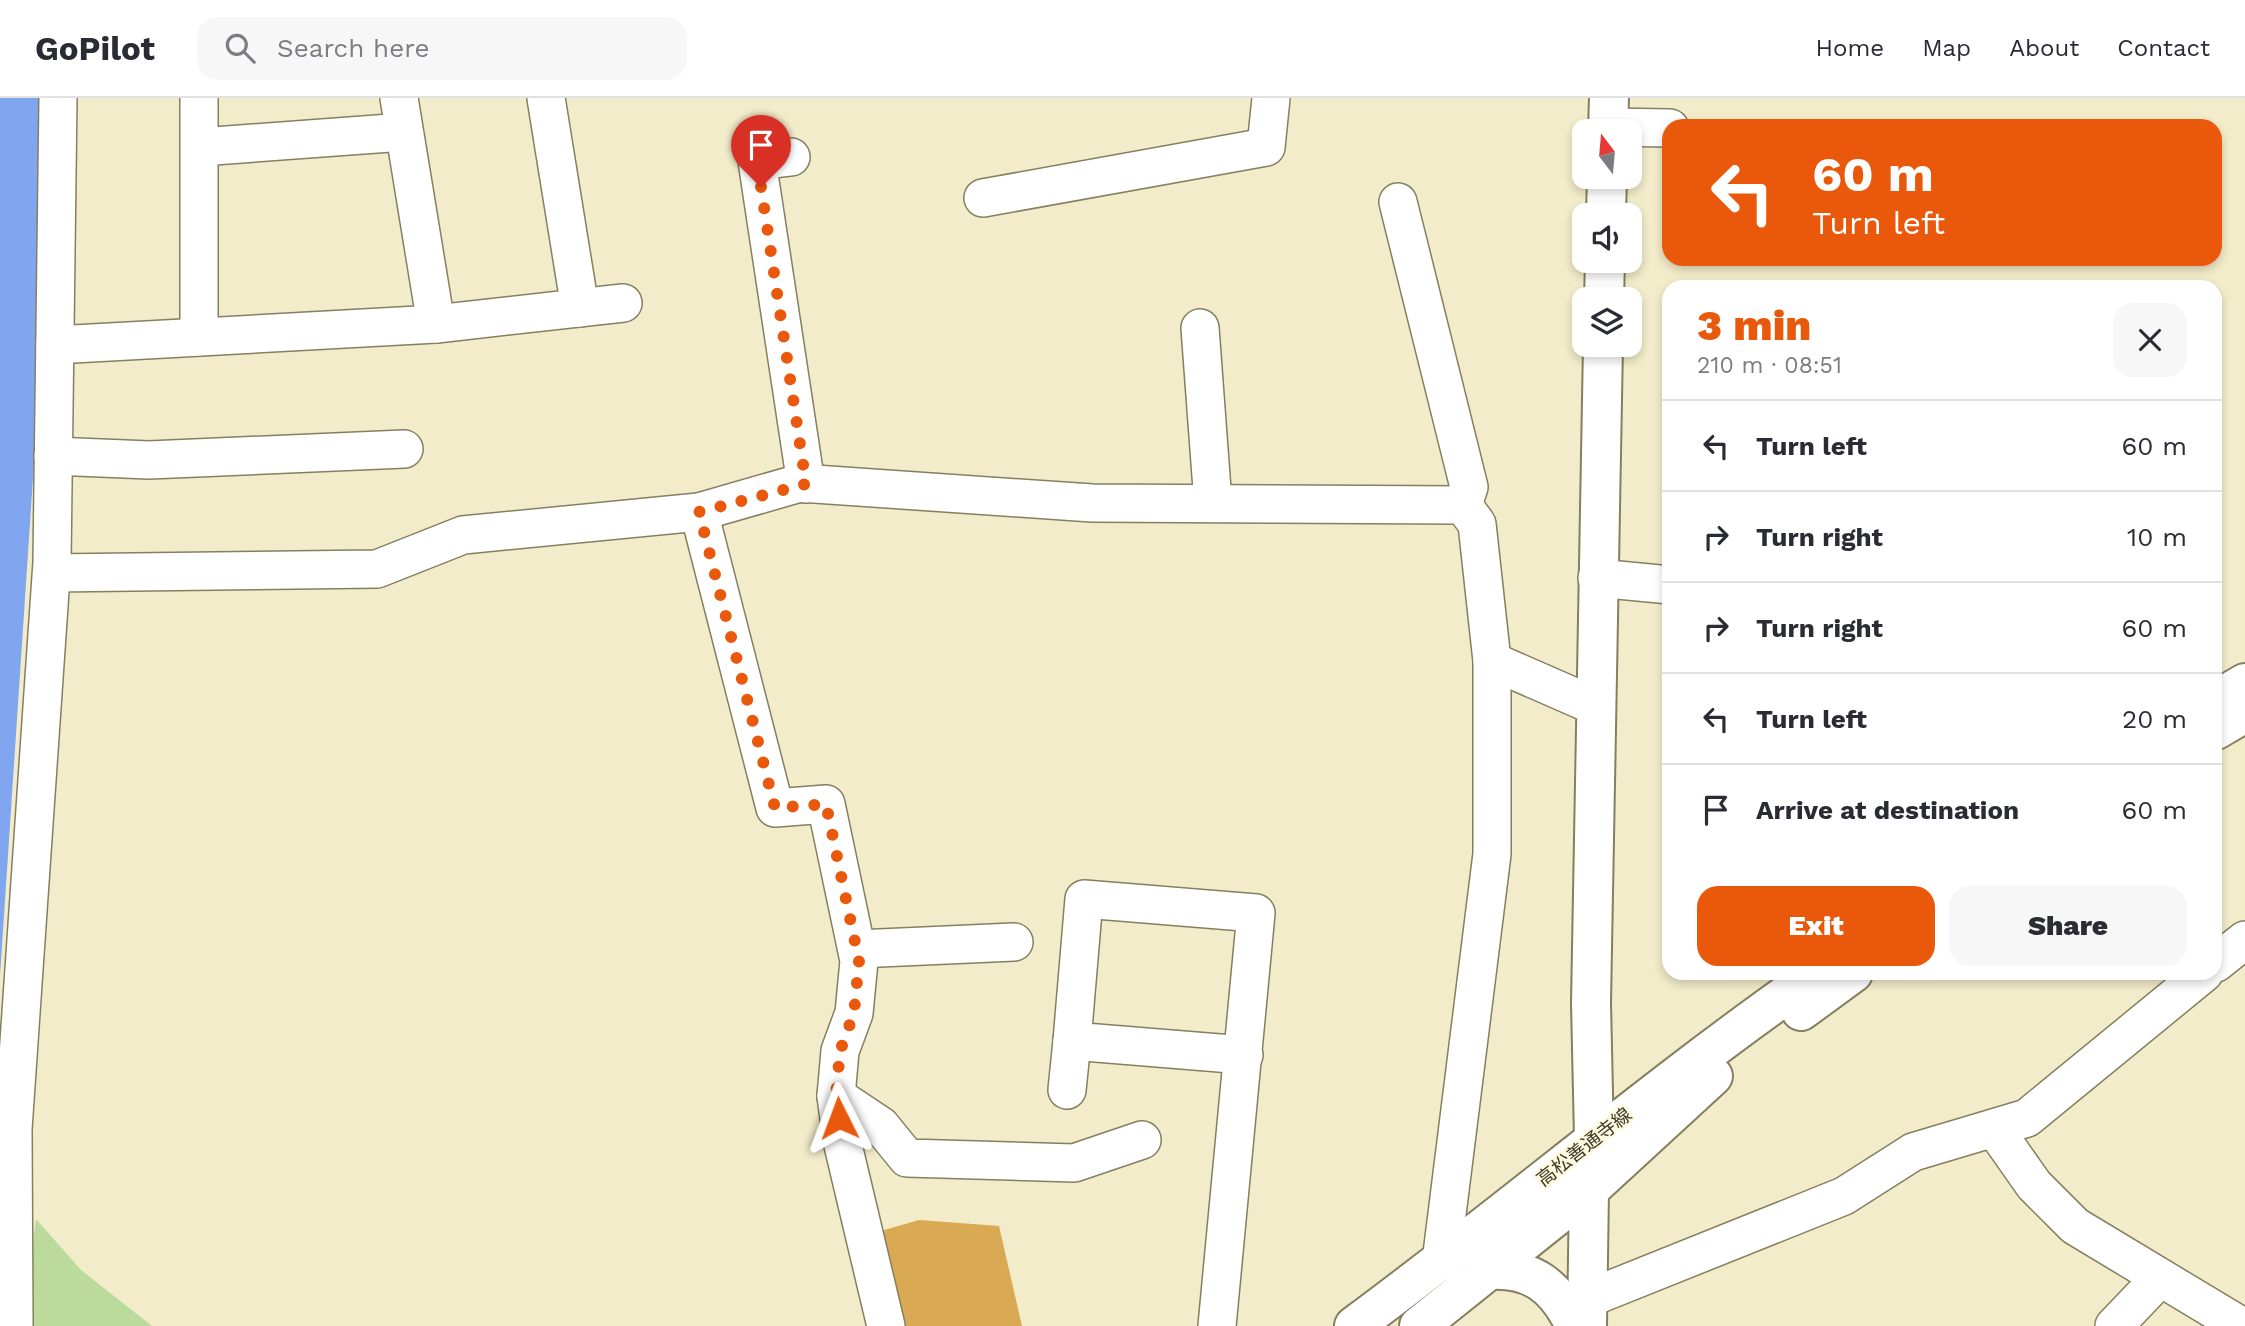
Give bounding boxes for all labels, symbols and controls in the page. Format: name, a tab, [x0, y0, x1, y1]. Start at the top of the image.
search box	[197, 17, 687, 80]
text: GoPilot	[35, 29, 155, 68]
icon: search	[221, 29, 259, 67]
text: Search here	[277, 33, 429, 63]
text: Home	[1816, 34, 1884, 62]
text: Map	[1922, 34, 1971, 62]
text: About	[2009, 34, 2079, 62]
text: Contact	[2117, 34, 2210, 62]
pin	[731, 115, 791, 187]
north arrow	[1572, 119, 1642, 189]
map controls	[1572, 119, 1642, 357]
icon: arrive	[742, 126, 780, 164]
text: 60 m	[1812, 145, 1934, 203]
icon: left	[1697, 147, 1788, 238]
button: sound	[1572, 203, 1642, 273]
text: Turn left	[1812, 204, 1945, 242]
button: layers	[1572, 287, 1642, 357]
text: 3 min	[1697, 301, 1811, 350]
button: close	[2113, 303, 2187, 377]
text: 210 m · 08:51	[1697, 352, 1842, 379]
icon: left	[1697, 427, 1735, 465]
text: Turn left	[1756, 431, 1867, 461]
text: 60 m	[2121, 431, 2187, 461]
icon: right	[1697, 518, 1735, 556]
text: Turn right	[1756, 522, 1883, 552]
text: 10 m	[2127, 522, 2187, 552]
icon: right	[1697, 609, 1735, 647]
text: Turn right	[1756, 613, 1883, 643]
text: 60 m	[2121, 613, 2187, 643]
icon: left	[1697, 700, 1735, 738]
text: Turn left	[1756, 704, 1867, 734]
text: 20 m	[2122, 704, 2187, 734]
icon: arrive	[1697, 791, 1735, 829]
text: Arrive at destination	[1756, 795, 2019, 825]
text: 60 m	[2121, 795, 2187, 825]
button: Exit	[1697, 886, 1935, 966]
button: Share	[1949, 886, 2187, 966]
position arrow	[802, 1081, 876, 1155]
street label: 高松善通寺線	[1532, 1103, 1636, 1191]

